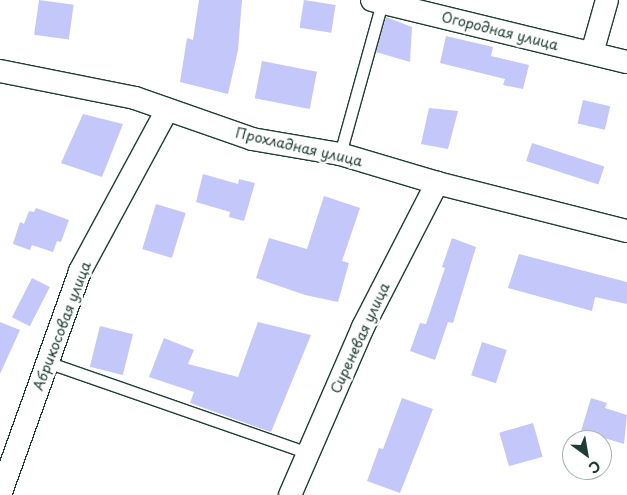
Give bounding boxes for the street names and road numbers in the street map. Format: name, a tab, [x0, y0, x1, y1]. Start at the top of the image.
street label: Огородная улица	[439, 8, 561, 54]
street label: Прохладная улица	[234, 124, 364, 170]
street label: Абрикосовая улица	[30, 259, 94, 393]
street label: Сиреневая улица	[327, 280, 393, 396]

